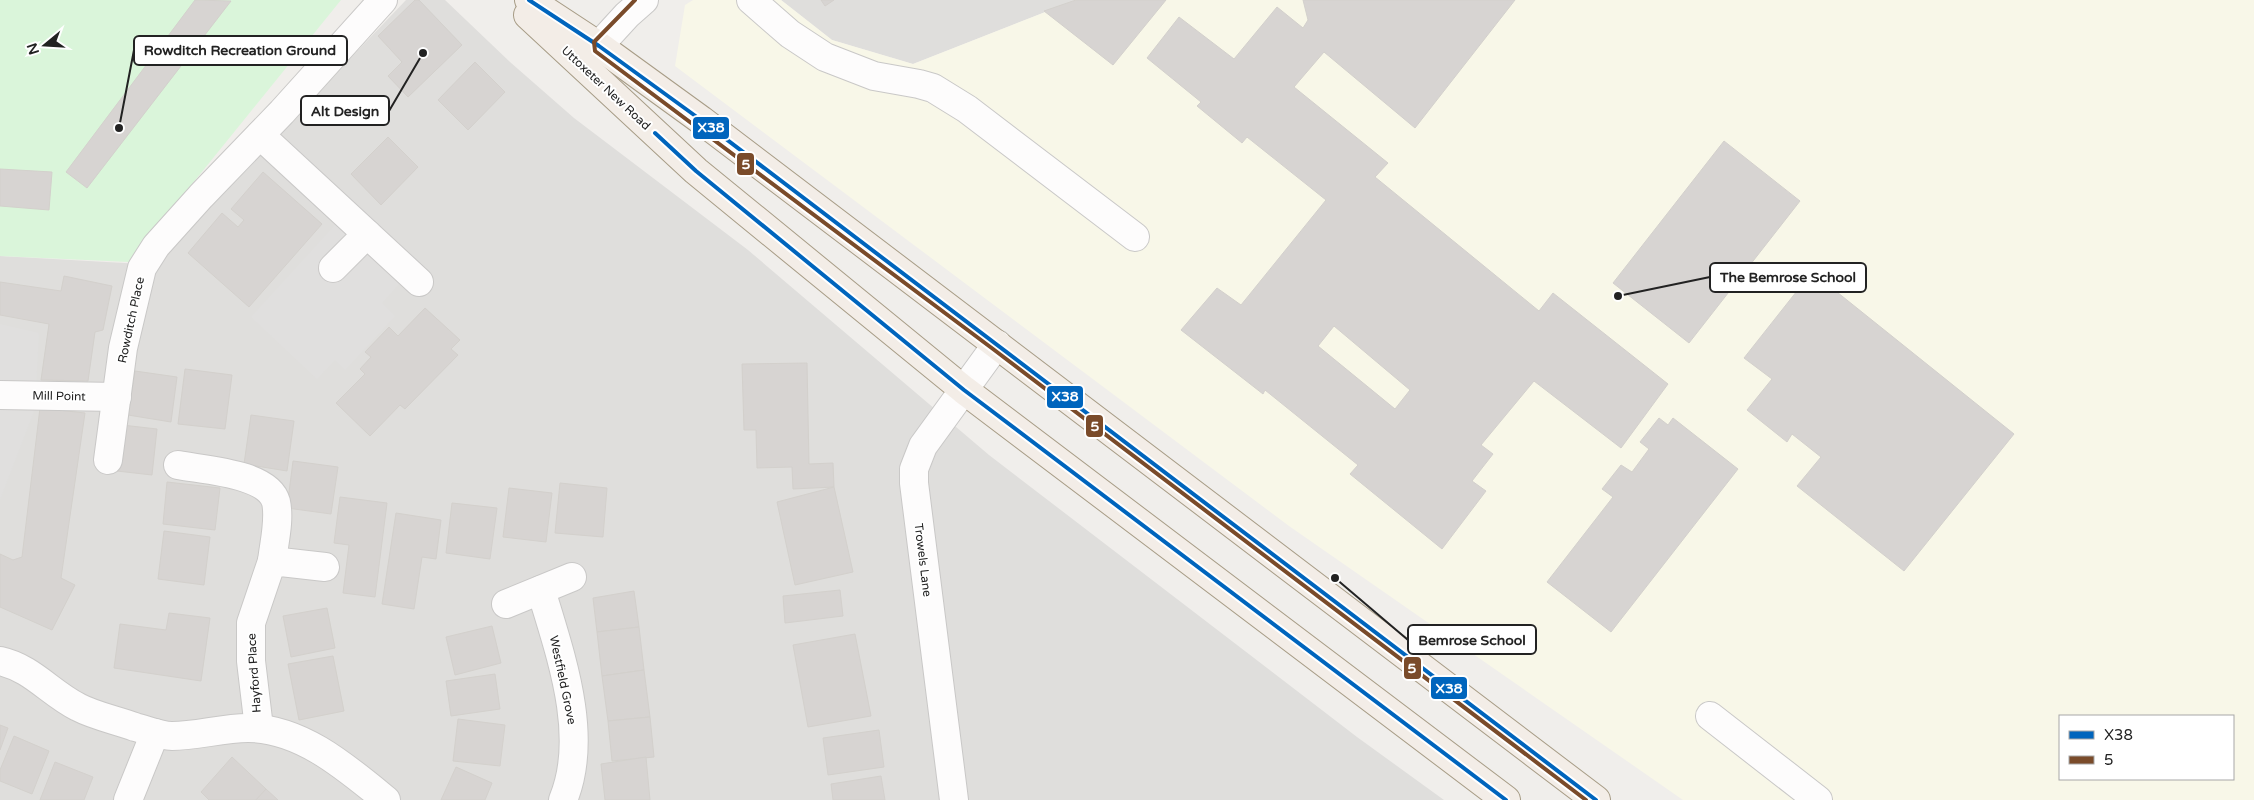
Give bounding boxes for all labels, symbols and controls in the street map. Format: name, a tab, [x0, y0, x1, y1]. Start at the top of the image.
north arrow	[20, 20, 70, 70]
callout: Rowditch Recreation Ground	[134, 36, 347, 65]
text: N	[23, 41, 43, 57]
text: Rowditch Recreation Ground	[144, 42, 336, 59]
street label: Uttoxeter New Road	[559, 43, 653, 133]
callout: Alt Design	[301, 96, 389, 125]
text: Alt Design	[311, 103, 379, 120]
line badge: X38	[692, 116, 730, 140]
text: X38	[698, 119, 725, 136]
line badge: 5	[736, 152, 755, 176]
text: 5	[742, 156, 751, 173]
callout: The Bemrose School	[1710, 263, 1866, 292]
text: The Bemrose School	[1719, 269, 1856, 286]
street label: Rowditch Place	[115, 275, 147, 364]
line badge: X38	[1046, 385, 1084, 409]
text: X38	[1052, 388, 1079, 405]
street label: Mill Point	[32, 389, 86, 403]
line badge: 5	[1085, 414, 1104, 438]
text: 5	[1091, 418, 1100, 435]
street label: Trowels Lane	[912, 522, 934, 598]
callout: Bemrose School	[1408, 625, 1536, 654]
text: Bemrose School	[1418, 632, 1526, 649]
street label: Hayford Place	[244, 633, 264, 713]
street label: Westfield Grove	[547, 634, 579, 726]
line badge: 5	[1403, 656, 1422, 680]
text: 5	[1408, 660, 1417, 677]
line badge: X38	[1430, 676, 1468, 700]
text: X38	[1436, 680, 1463, 697]
legend	[2059, 715, 2234, 780]
text: X38	[2104, 726, 2133, 744]
text: 5	[2104, 751, 2113, 769]

